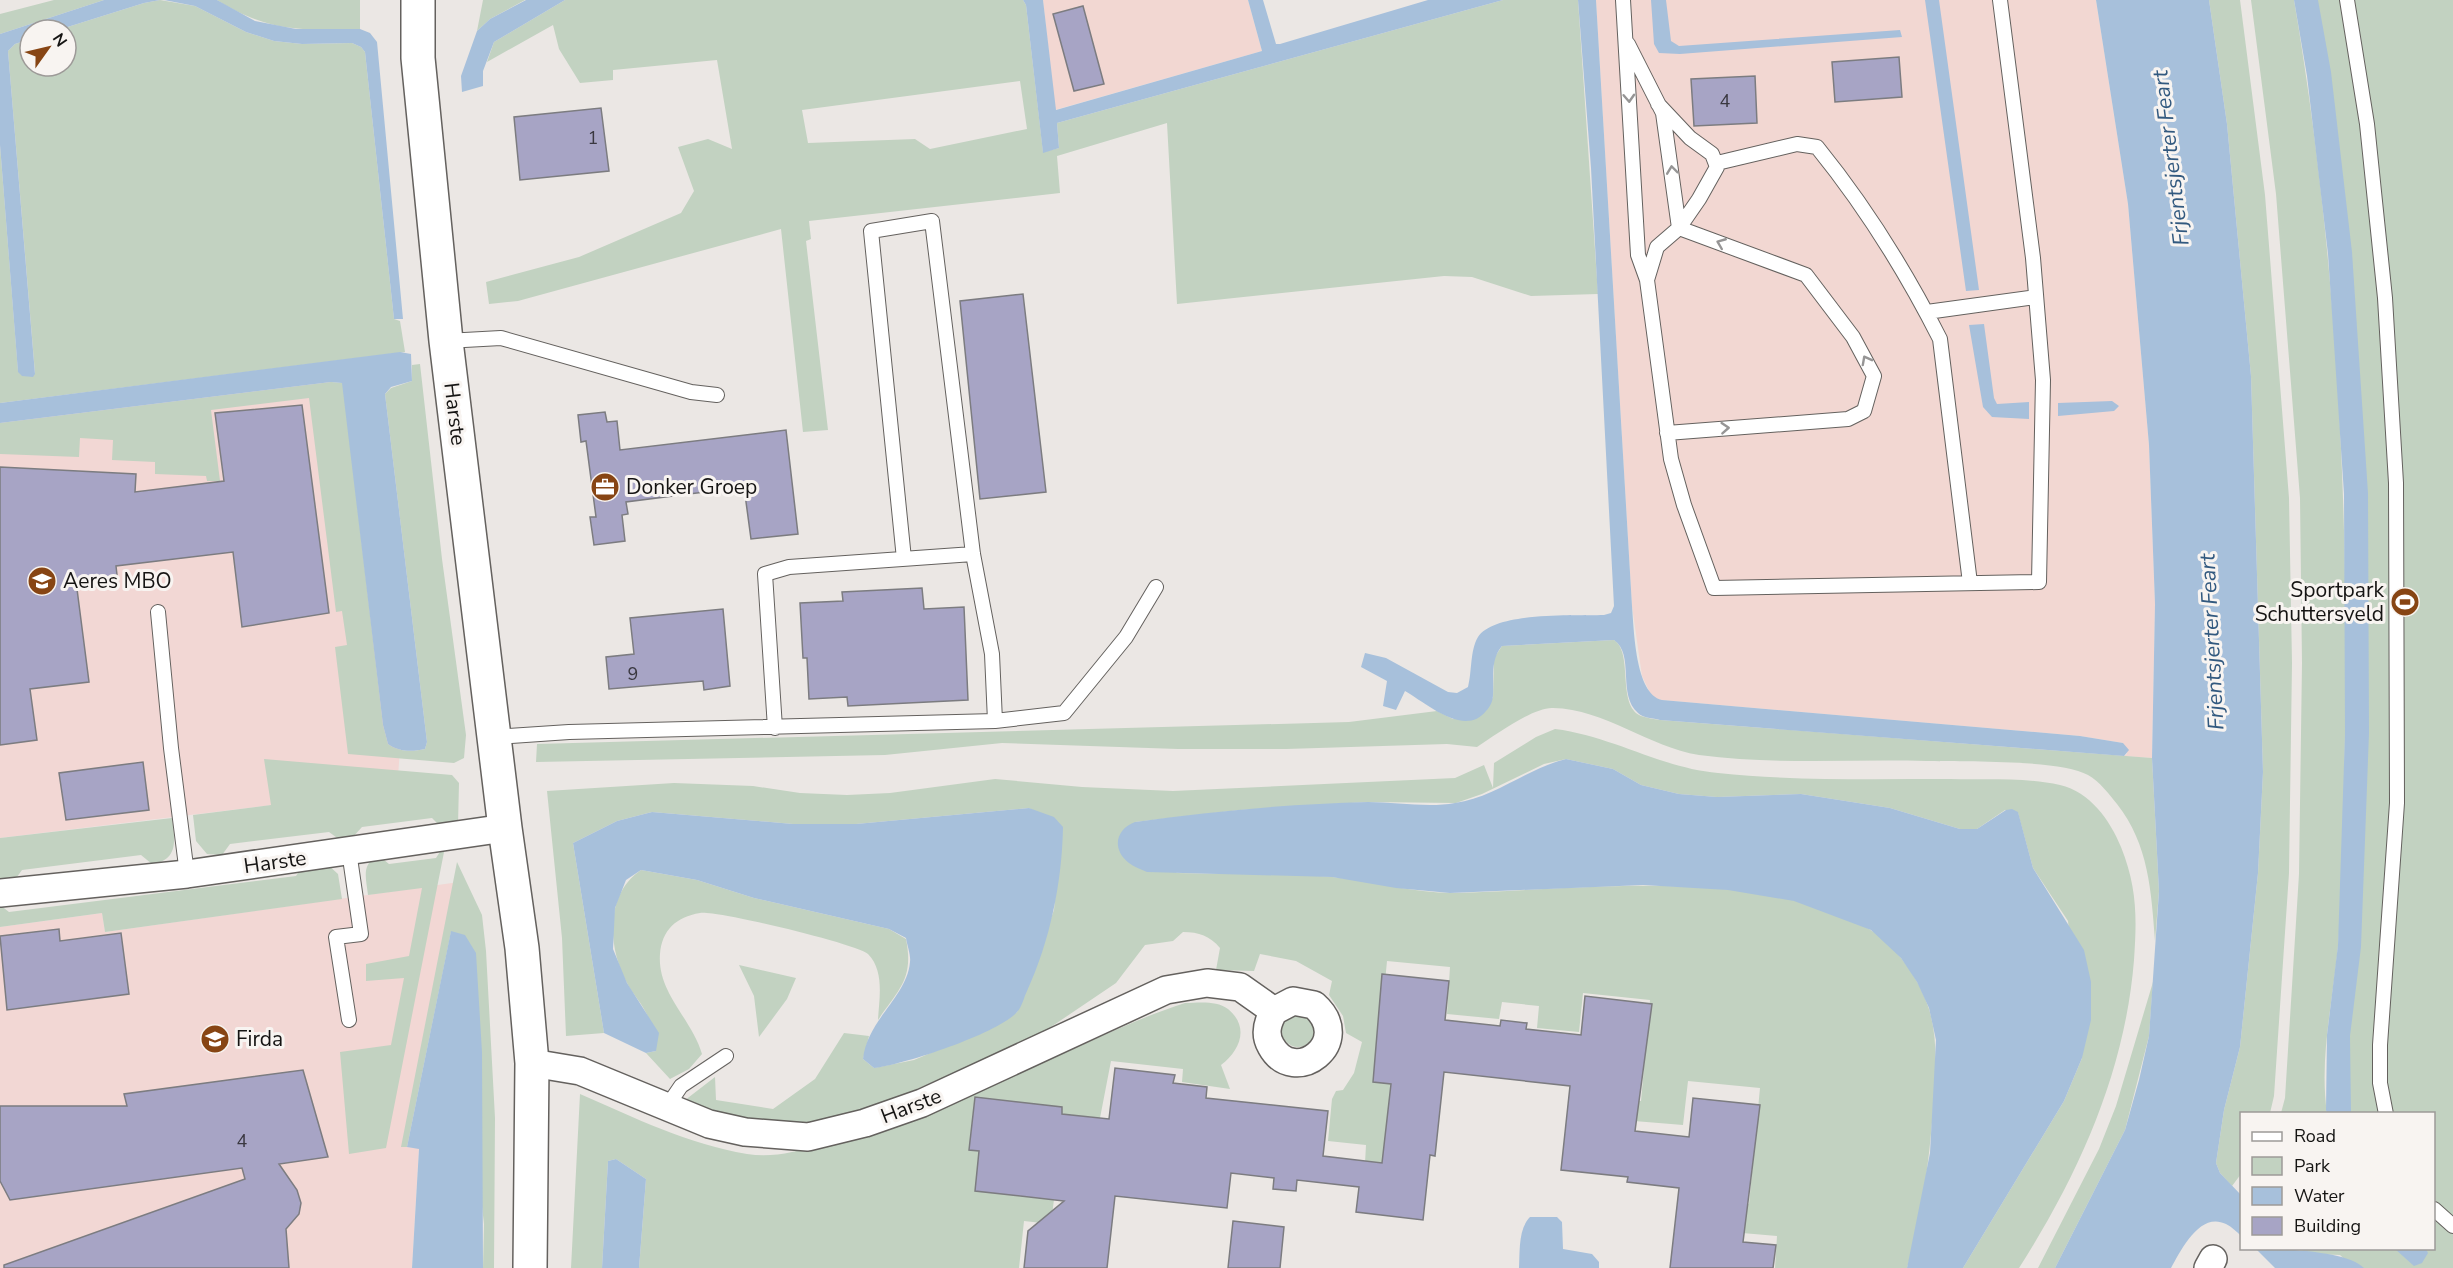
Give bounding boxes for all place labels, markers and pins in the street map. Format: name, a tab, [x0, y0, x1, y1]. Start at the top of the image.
office icon: Donker Groep	[589, 471, 621, 503]
place label: Donker Groep	[626, 473, 757, 501]
school or university icon: Aeres MBO	[26, 565, 58, 597]
place label: Aeres MBO	[63, 567, 172, 595]
place label: Sportpark Schuttersveld	[2255, 576, 2384, 628]
sports icon: Sportpark Schuttersveld	[2389, 586, 2421, 618]
school or university icon: Firda	[199, 1023, 231, 1055]
place label: Firda	[236, 1025, 283, 1053]

